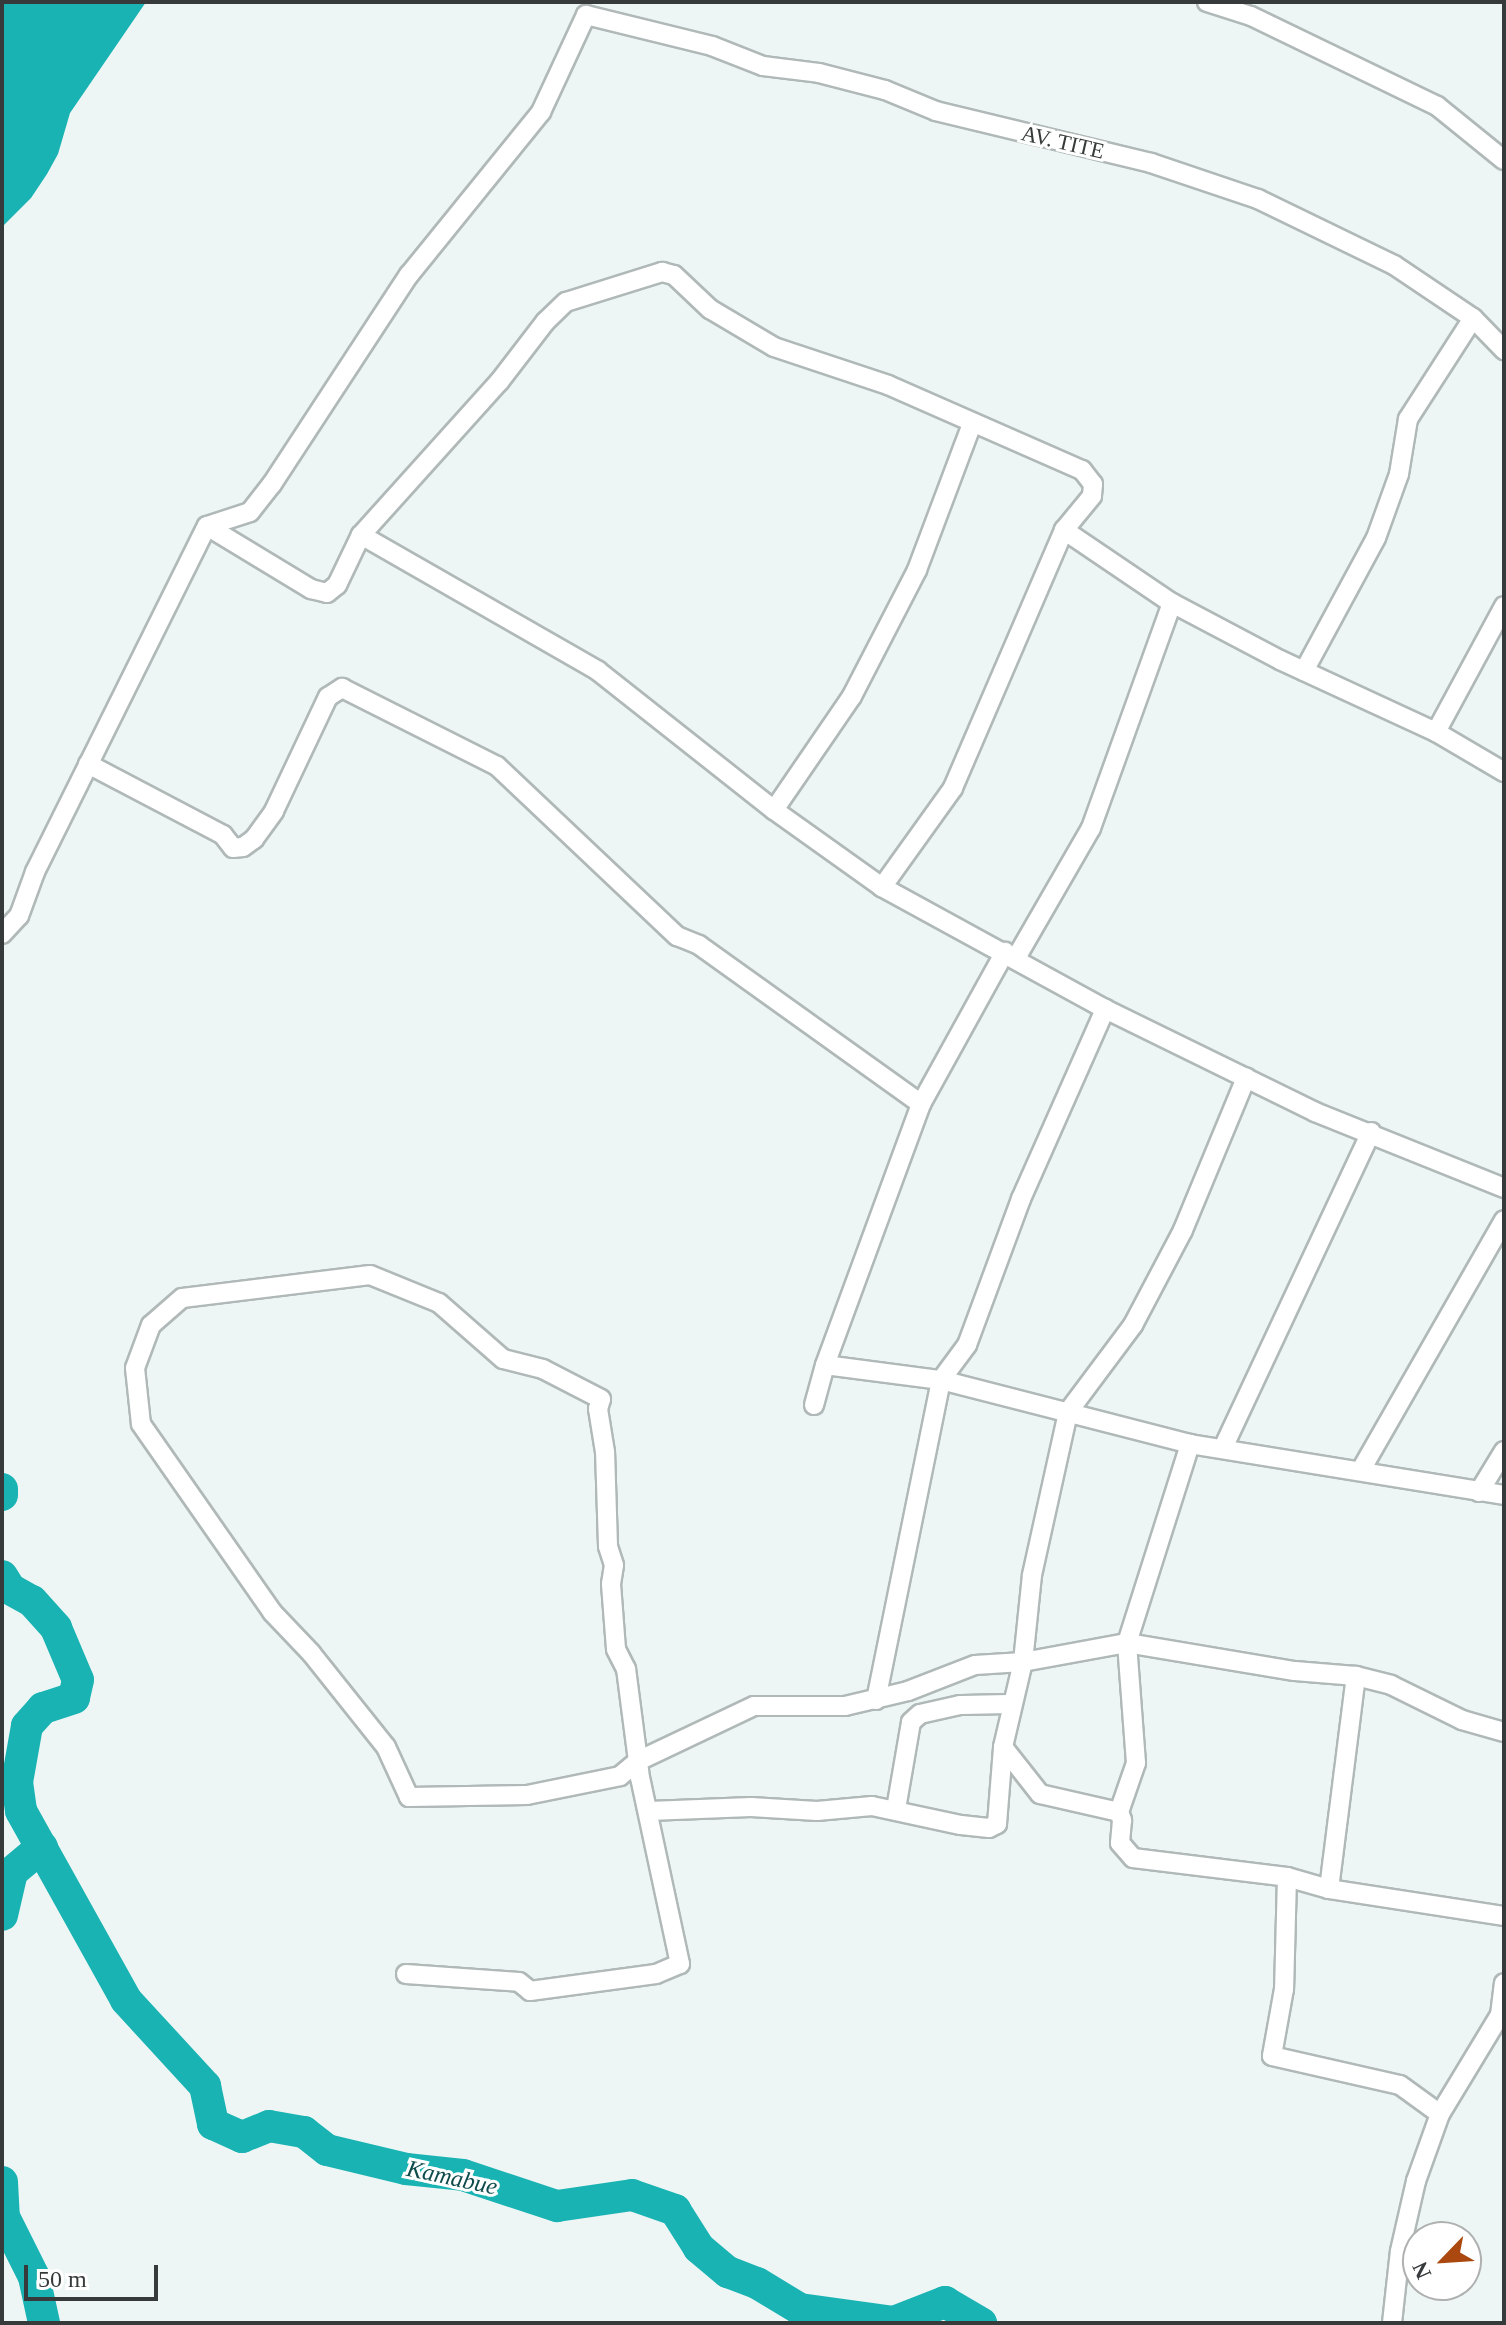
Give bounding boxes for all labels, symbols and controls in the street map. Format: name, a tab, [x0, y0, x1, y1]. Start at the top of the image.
street label: AV. TITE	[1019, 120, 1107, 164]
water label: Kamabue	[404, 2154, 500, 2202]
north arrow	[1402, 2221, 1482, 2301]
scale bar	[28, 2249, 162, 2299]
text: N	[1407, 2258, 1436, 2283]
text: 50 m	[38, 2266, 87, 2292]

